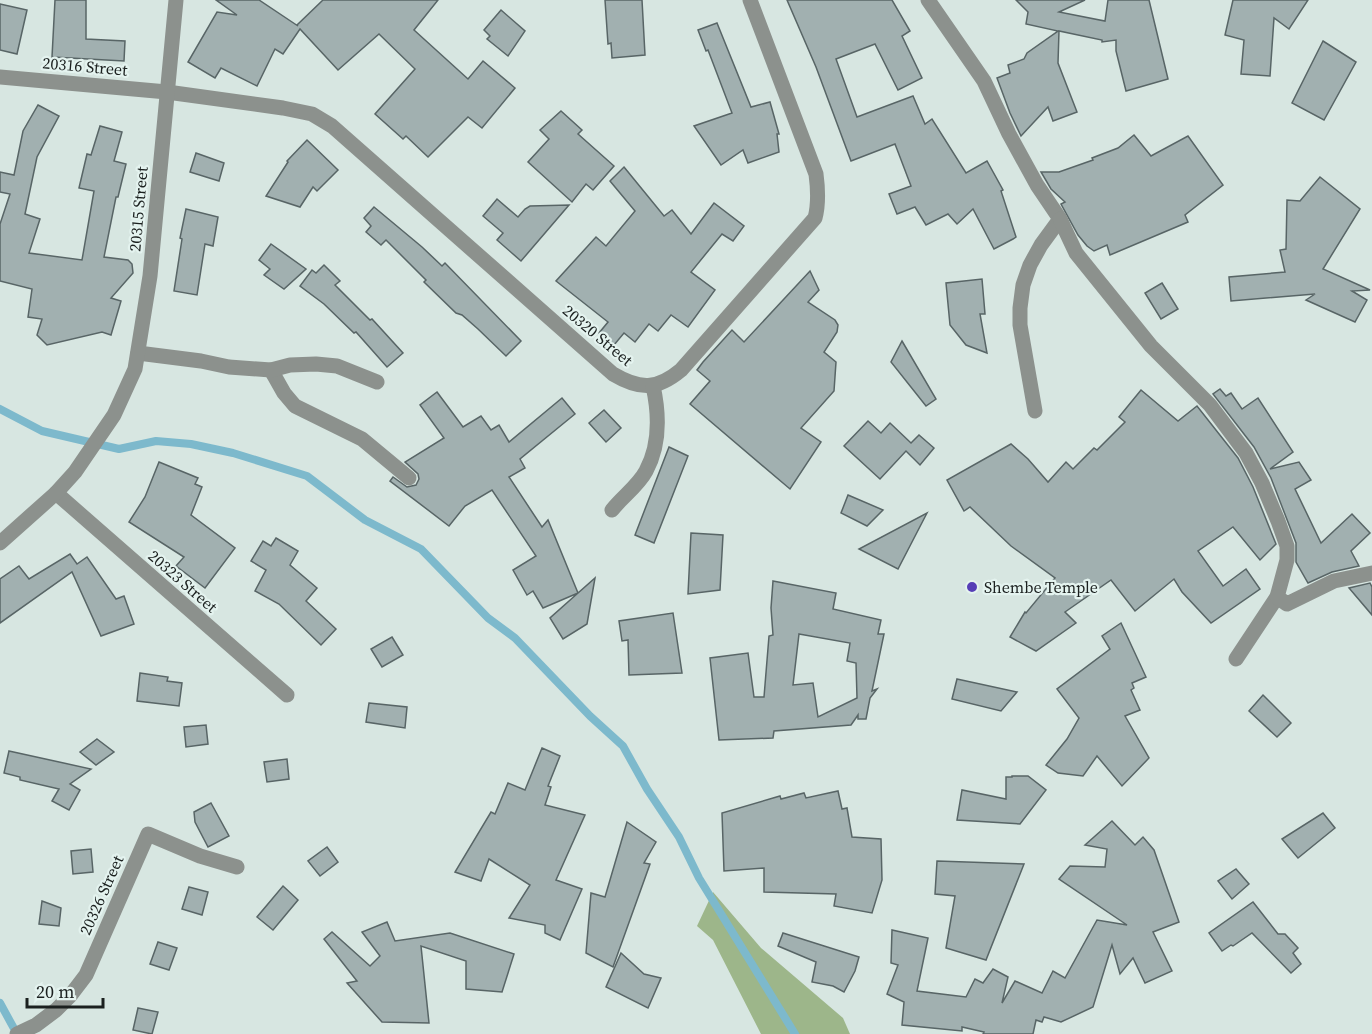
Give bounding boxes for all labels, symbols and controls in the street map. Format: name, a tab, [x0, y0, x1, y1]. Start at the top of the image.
street label: 20316 Street	[42, 51, 129, 81]
street label: 20315 Street	[123, 165, 153, 252]
street label: 20320 Street	[558, 299, 638, 371]
street label: 20323 Street	[144, 545, 223, 618]
place label: Shembe Temple	[984, 576, 1098, 598]
marker: Shembe Temple	[965, 580, 979, 594]
street label: 20326 Street	[74, 851, 129, 938]
scale bar	[27, 971, 104, 1009]
text: 20 m	[36, 979, 74, 1004]

